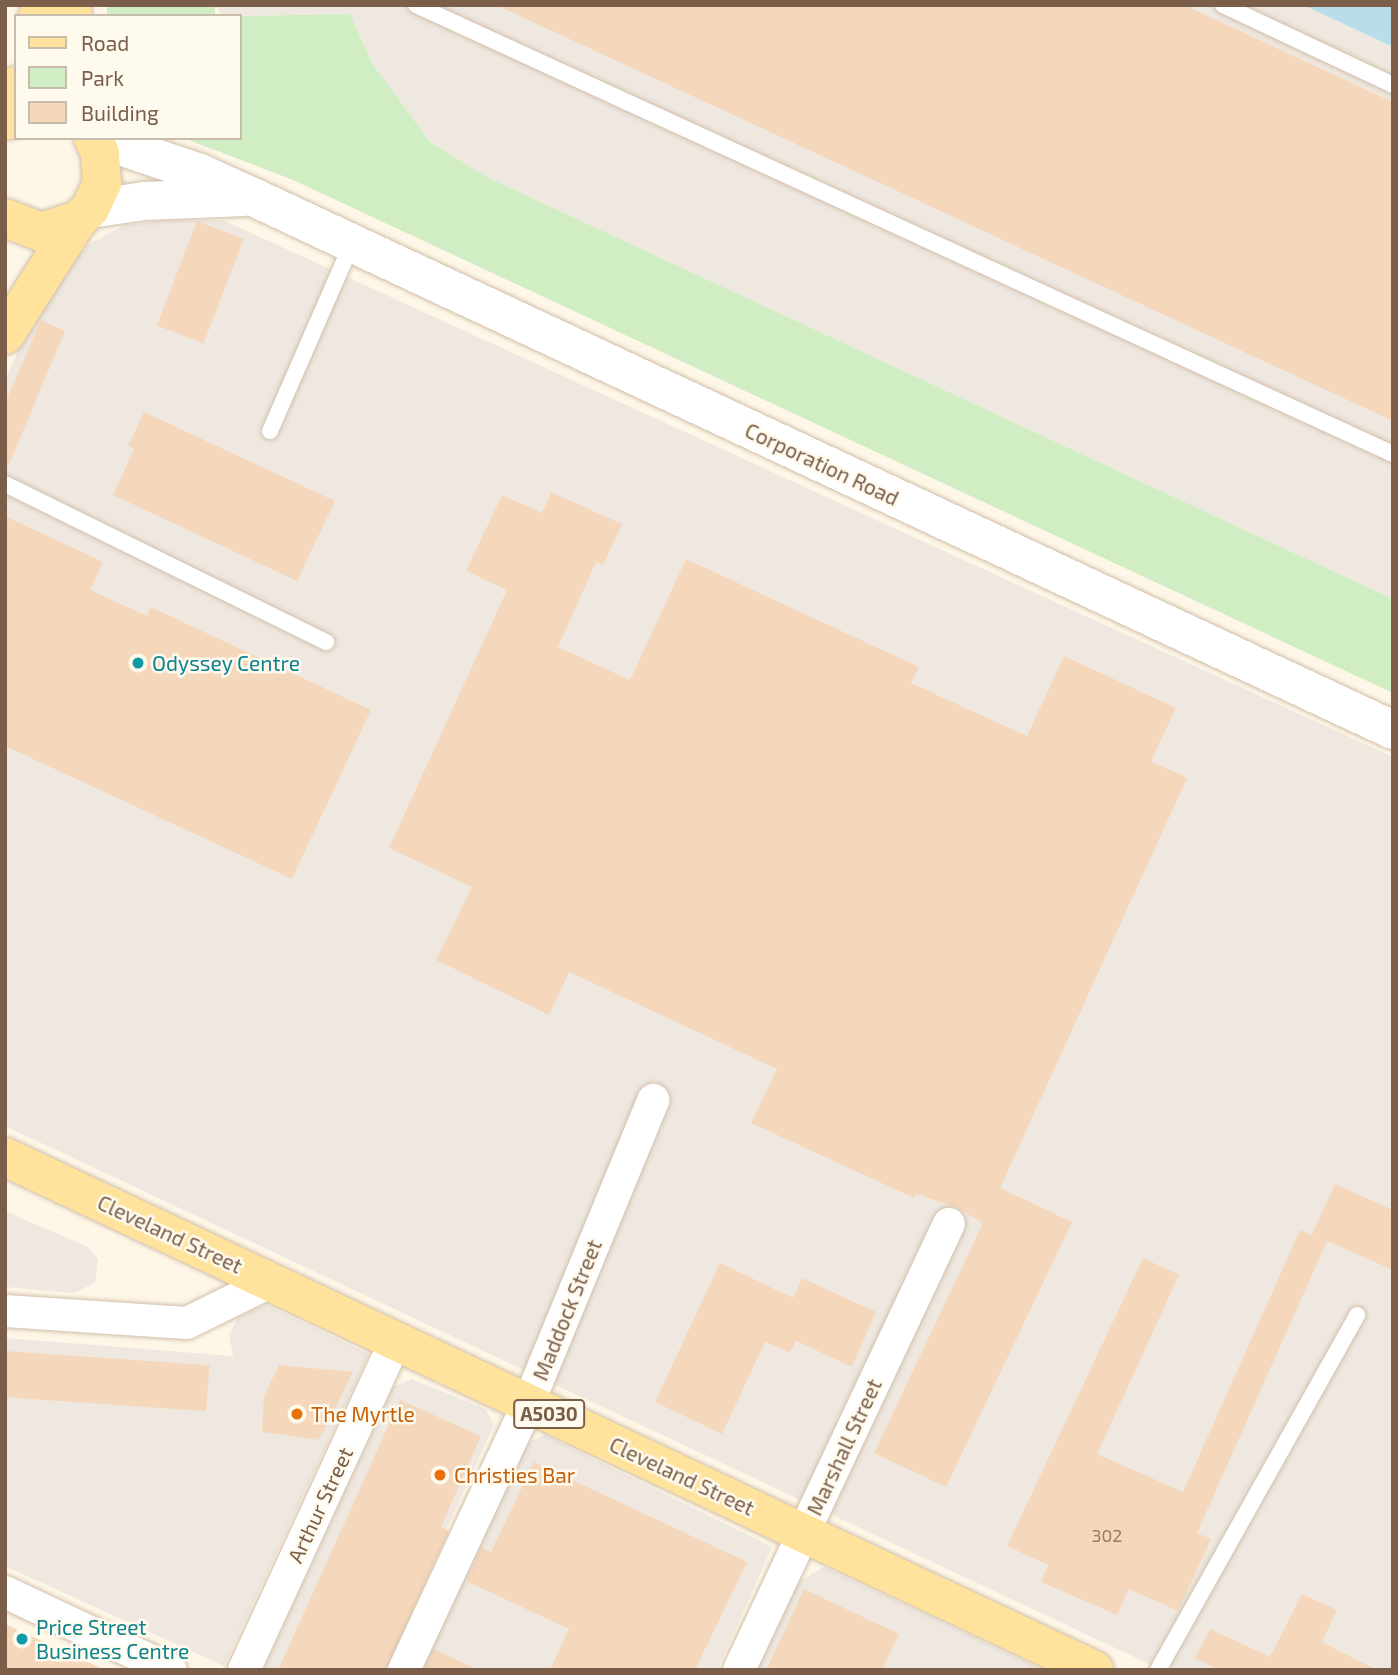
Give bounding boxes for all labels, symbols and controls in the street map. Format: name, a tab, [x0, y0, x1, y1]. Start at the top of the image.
legend	[14, 14, 242, 140]
text: Road	[81, 30, 129, 55]
text: Park	[81, 65, 124, 90]
text: Building	[81, 100, 159, 125]
street label: Corporation Road	[741, 417, 903, 511]
place label: Odyssey Centre	[152, 650, 300, 676]
marker: Odyssey Centre	[130, 655, 146, 671]
street label: Cleveland Street	[94, 1189, 246, 1279]
street label: Maddock Street	[527, 1236, 607, 1384]
street label: Marshall Street	[801, 1374, 887, 1520]
road number: A5030	[512, 1398, 586, 1430]
place label: The Myrtle	[311, 1401, 415, 1427]
marker: The Myrtle	[289, 1406, 305, 1422]
street label: Cleveland Street	[606, 1431, 758, 1521]
street label: Arthur Street	[282, 1443, 358, 1567]
place label: Christies Bar	[454, 1462, 575, 1488]
marker: Christies Bar	[432, 1467, 448, 1483]
house number: 302	[1092, 1524, 1122, 1546]
place label: Price Street Business Centre	[36, 1614, 189, 1664]
marker: Price Street Business Centre	[14, 1631, 30, 1647]

